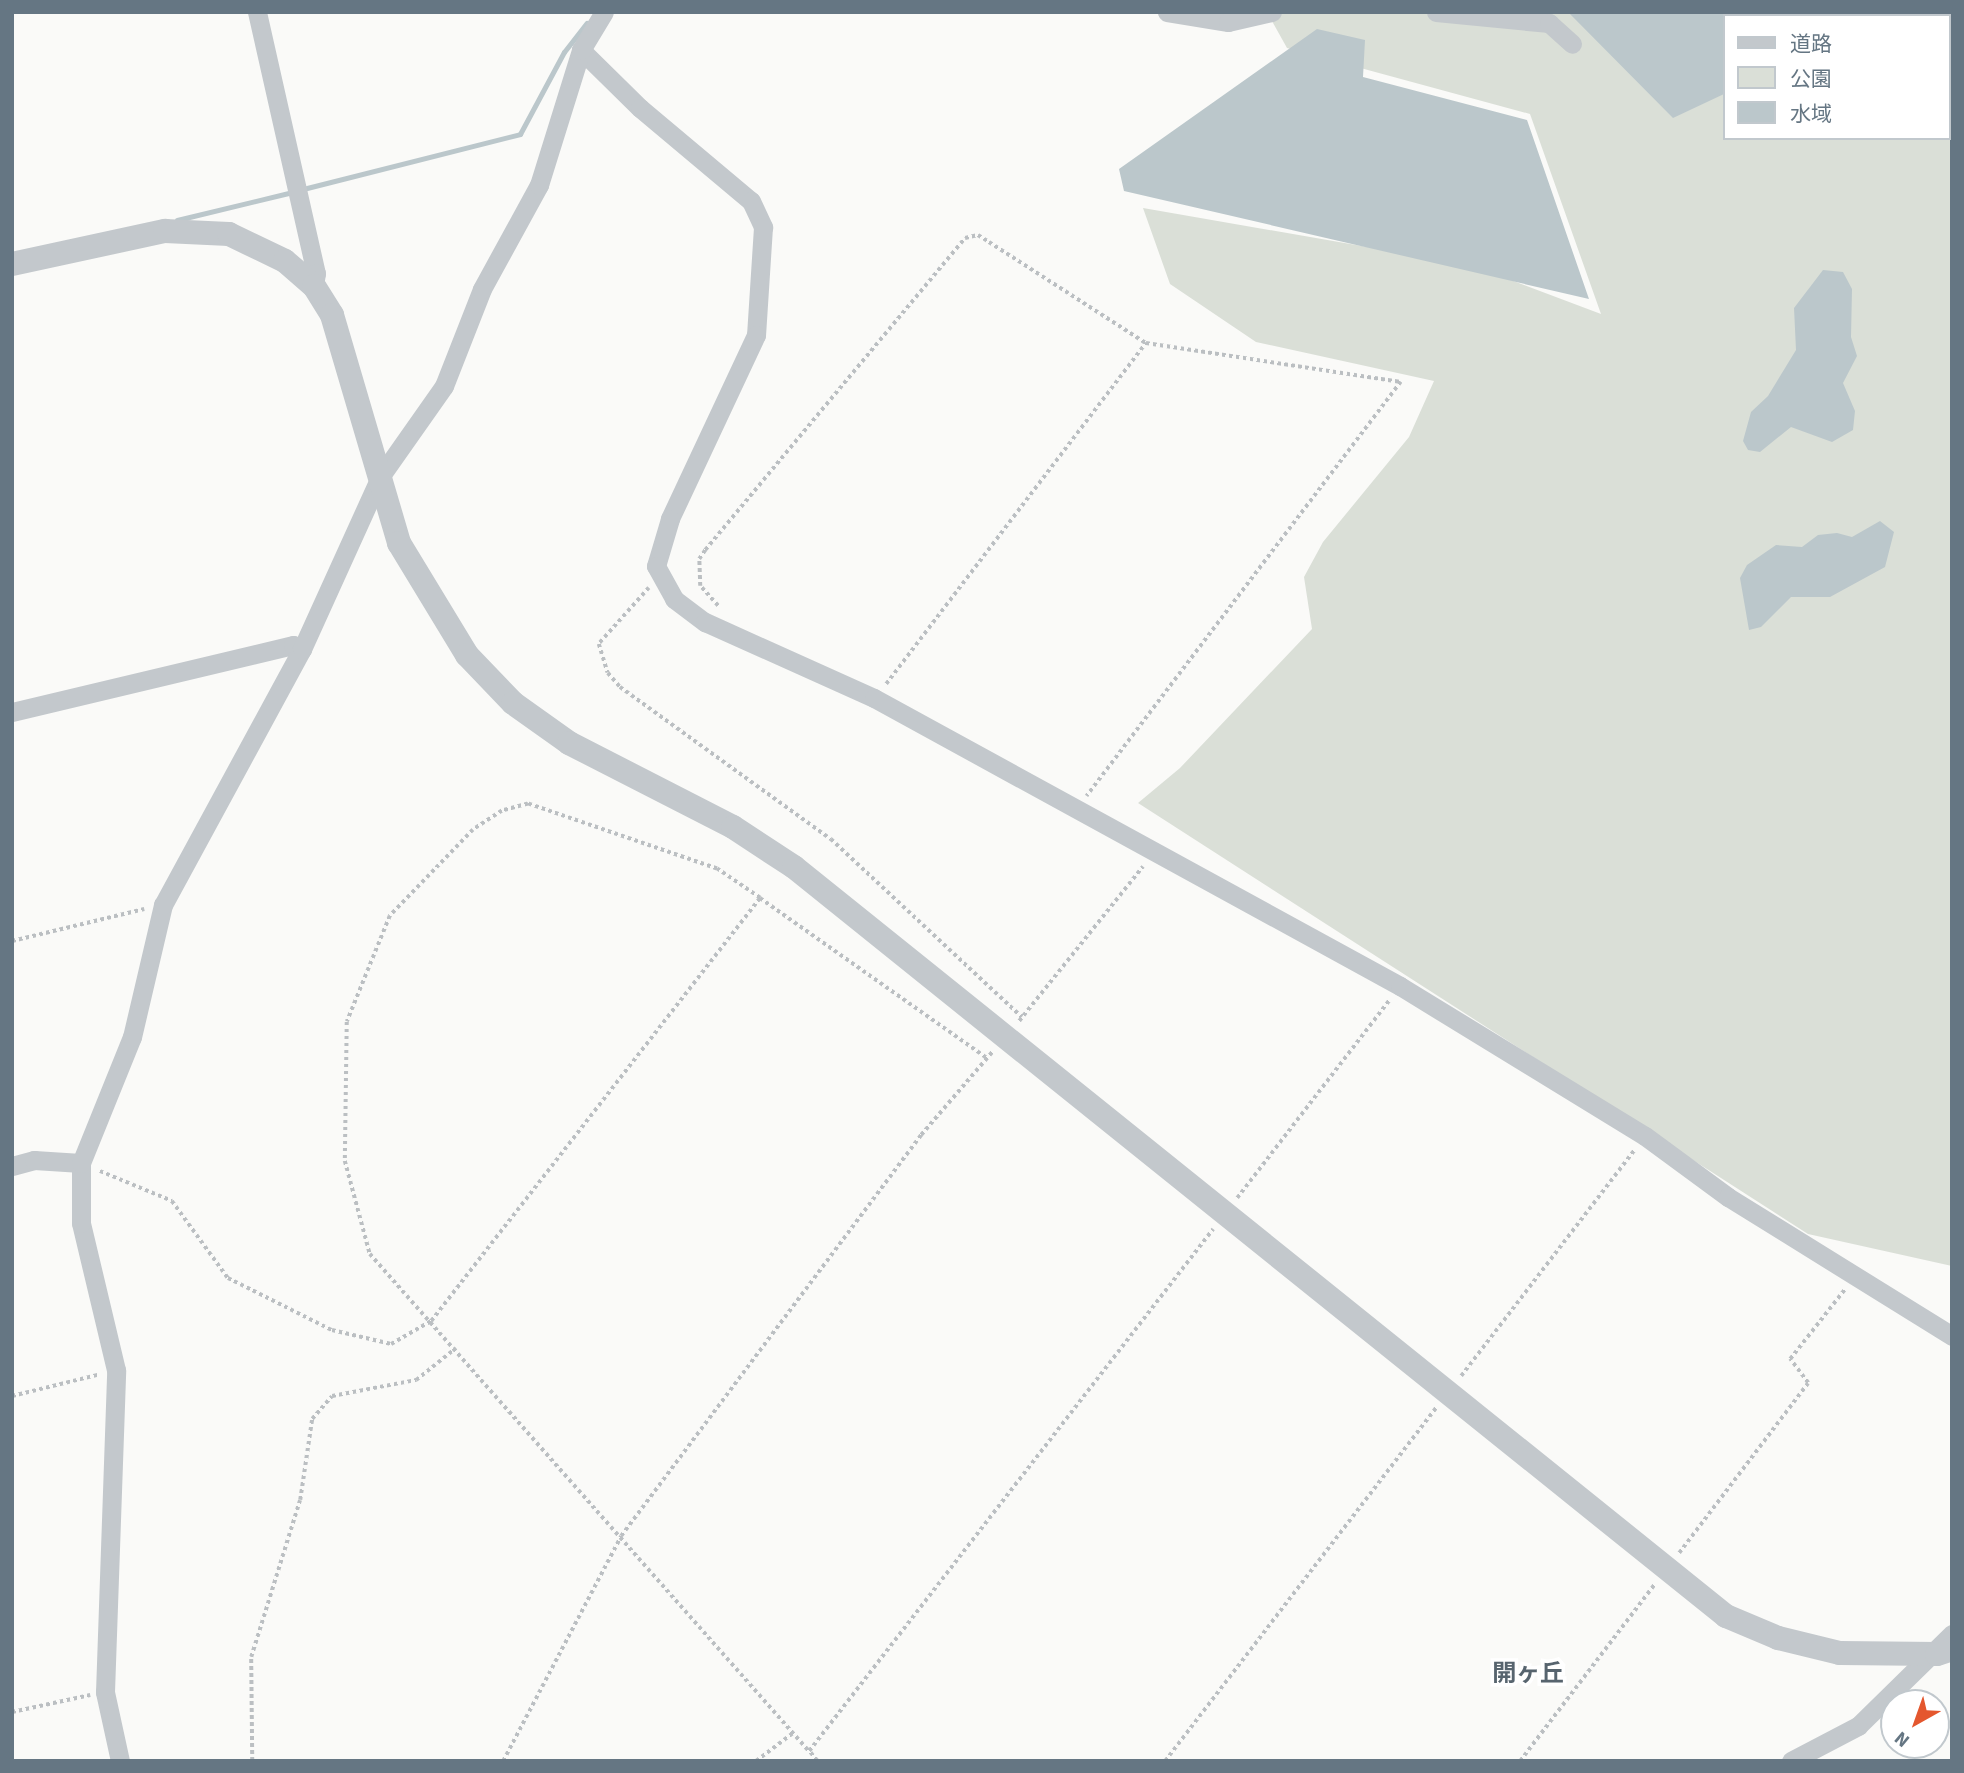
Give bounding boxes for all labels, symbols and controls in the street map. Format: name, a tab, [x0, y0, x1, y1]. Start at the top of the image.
legend	[1722, 14, 1950, 140]
text: 道路	[1790, 29, 1832, 59]
text: 公園	[1790, 64, 1832, 94]
text: 水域	[1790, 99, 1832, 129]
district label: 開ヶ丘	[1492, 1660, 1564, 1688]
north arrow	[1880, 1689, 1950, 1759]
text: N	[1889, 1725, 1916, 1753]

